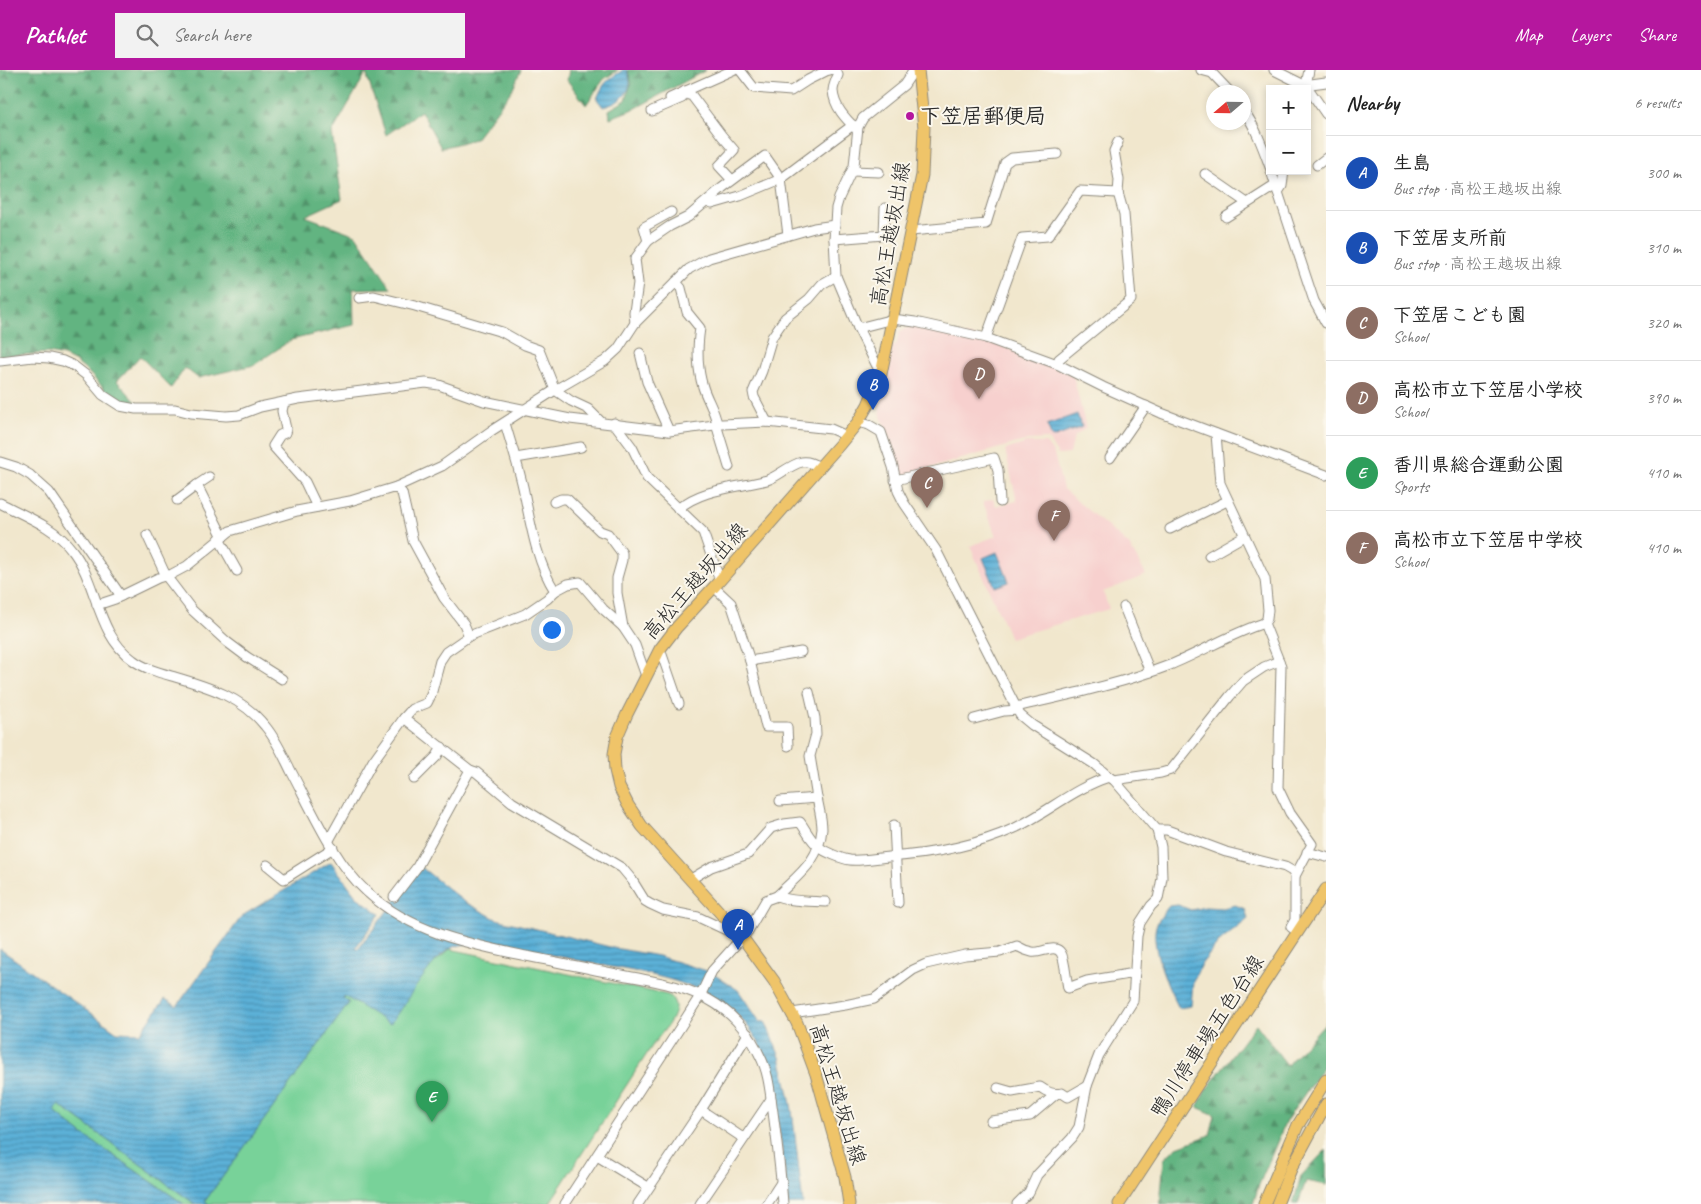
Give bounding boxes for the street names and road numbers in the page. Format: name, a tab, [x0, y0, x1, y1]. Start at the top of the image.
street label: 高松王越坂出線	[864, 159, 916, 309]
street label: 高松王越坂出線	[637, 517, 753, 645]
street label: 鴨川停車場五色台線	[1145, 950, 1269, 1122]
street label: 高松王越坂出線	[804, 1020, 872, 1168]

